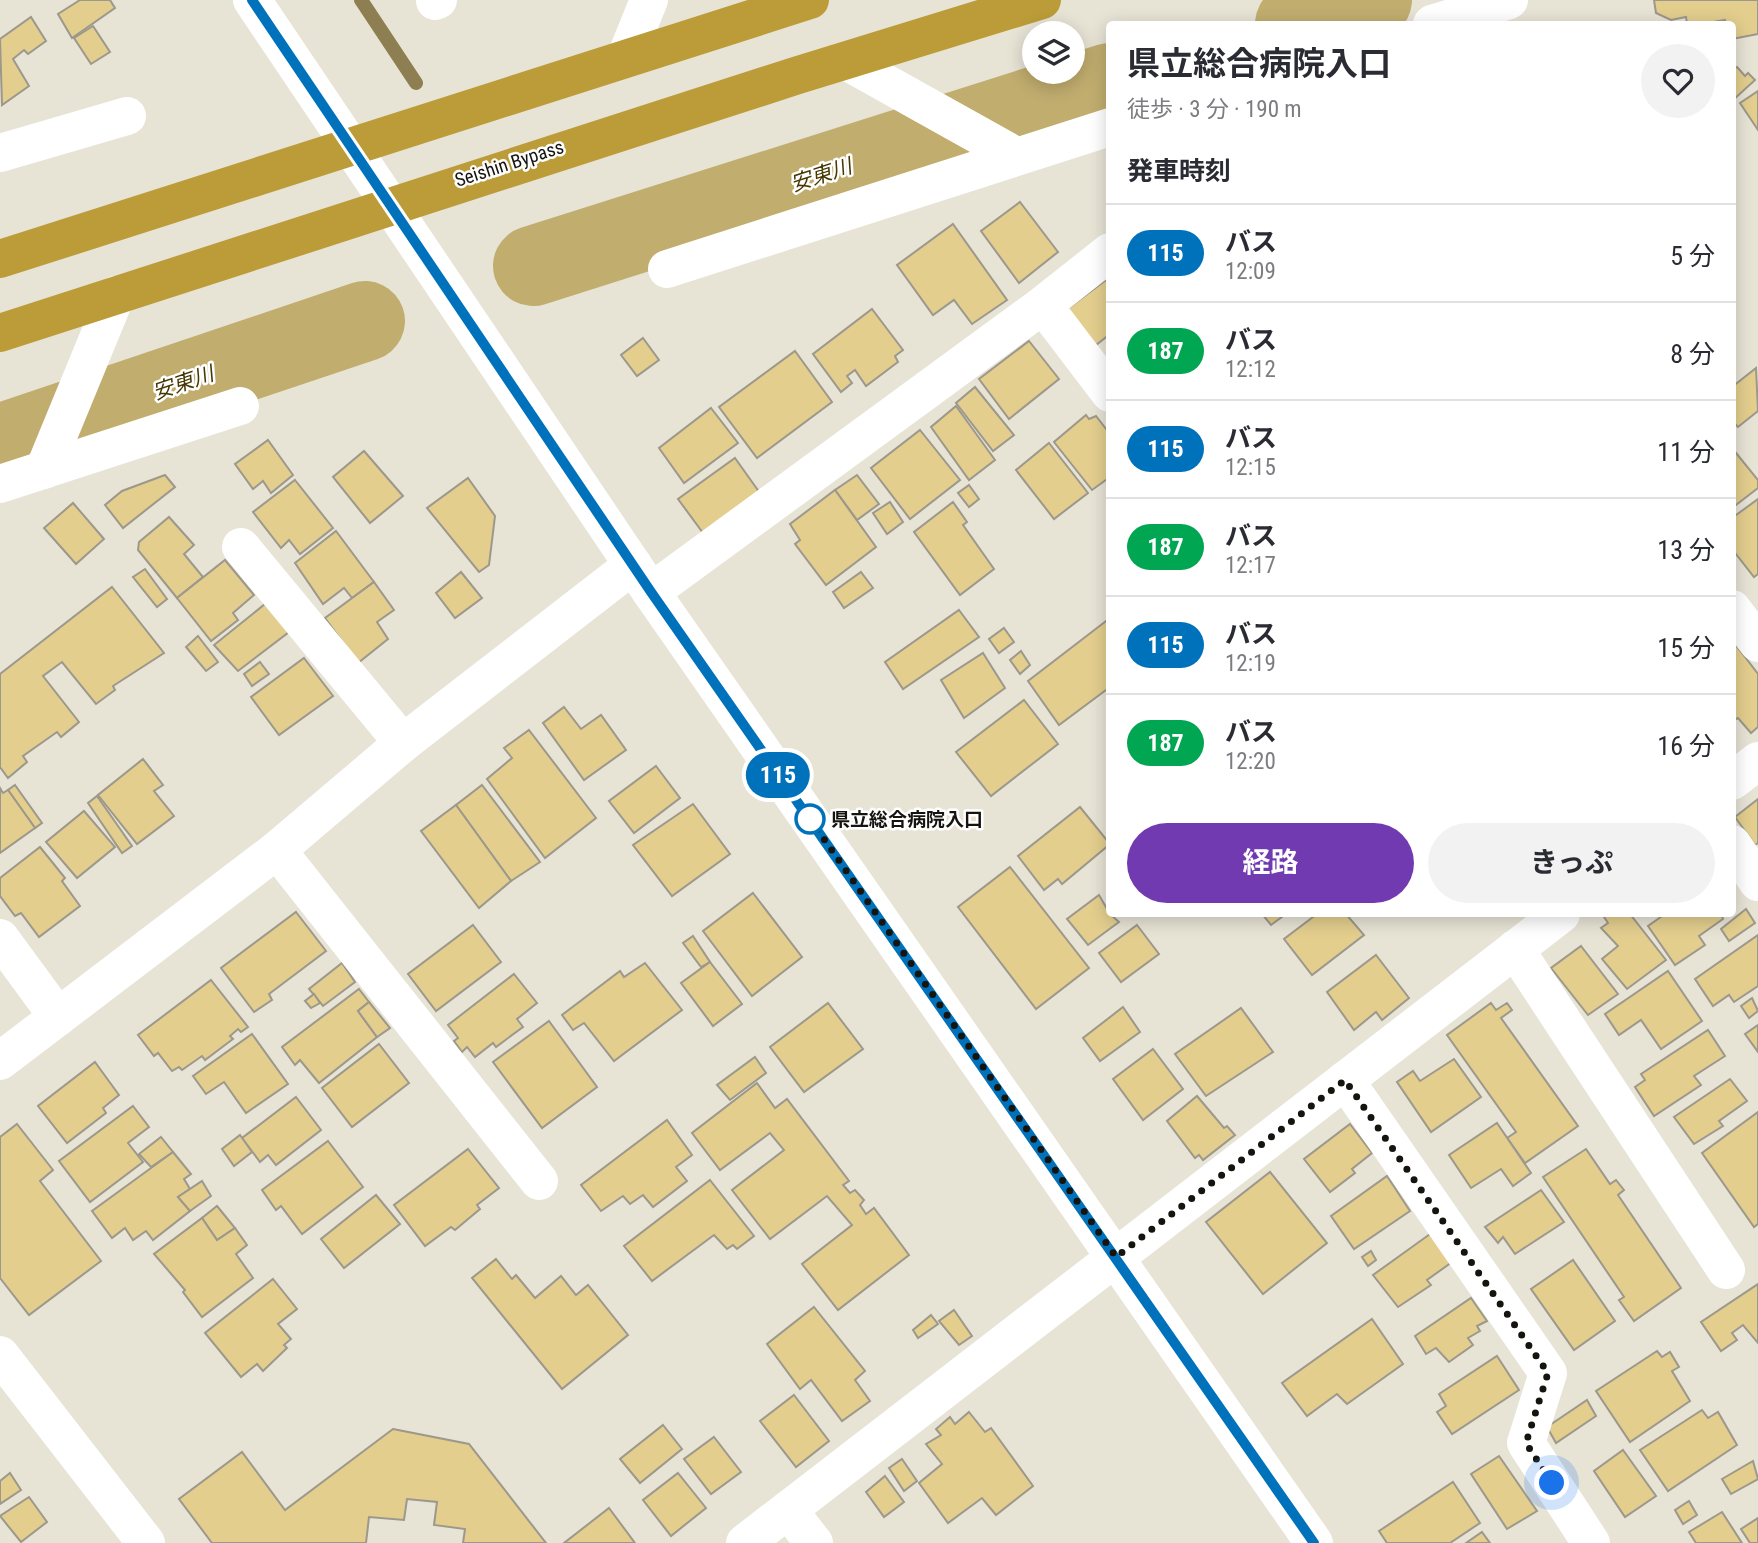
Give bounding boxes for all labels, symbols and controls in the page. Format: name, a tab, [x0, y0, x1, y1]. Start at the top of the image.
map controls	[1022, 21, 1085, 84]
button: layers	[1022, 21, 1085, 84]
text: 県立総合病院入口	[1127, 44, 1391, 83]
button: heart	[1641, 44, 1715, 118]
text: 徒歩 · 3 分 · 190 m	[1127, 96, 1302, 123]
street label: Seishin Bypass	[452, 135, 566, 192]
water label: 安東川	[787, 153, 857, 196]
text: 発車時刻	[1127, 156, 1231, 186]
text: バス	[1225, 227, 1277, 257]
text: 115	[1147, 239, 1184, 267]
text: 5 分	[1670, 241, 1715, 271]
text: 12:09	[1225, 258, 1276, 285]
text: バス	[1225, 325, 1277, 355]
text: 187	[1147, 337, 1184, 365]
text: 8 分	[1670, 339, 1715, 369]
text: 12:12	[1225, 356, 1276, 383]
water label: 安東川	[149, 361, 219, 405]
text: バス	[1225, 423, 1277, 453]
text: 115	[1147, 435, 1184, 463]
text: 11 分	[1657, 437, 1715, 467]
text: 12:15	[1225, 454, 1276, 481]
text: バス	[1225, 521, 1277, 551]
text: 187	[1147, 533, 1184, 561]
text: 13 分	[1657, 535, 1715, 565]
text: 12:17	[1225, 552, 1276, 579]
text: バス	[1225, 619, 1277, 649]
text: 115	[1147, 631, 1184, 659]
text: 15 分	[1657, 633, 1715, 663]
text: 12:19	[1225, 650, 1276, 677]
text: バス	[1225, 717, 1277, 747]
text: 187	[1147, 729, 1184, 757]
text: 16 分	[1657, 731, 1715, 761]
text: 12:20	[1225, 748, 1276, 775]
line badge: 115	[738, 752, 818, 798]
text: 115	[760, 761, 796, 789]
marker: 県立総合病院入口	[795, 804, 825, 834]
place label: 県立総合病院入口	[831, 808, 983, 831]
button: 経路	[1127, 823, 1414, 903]
button: きっぷ	[1428, 823, 1715, 903]
your location	[1534, 1465, 1569, 1500]

